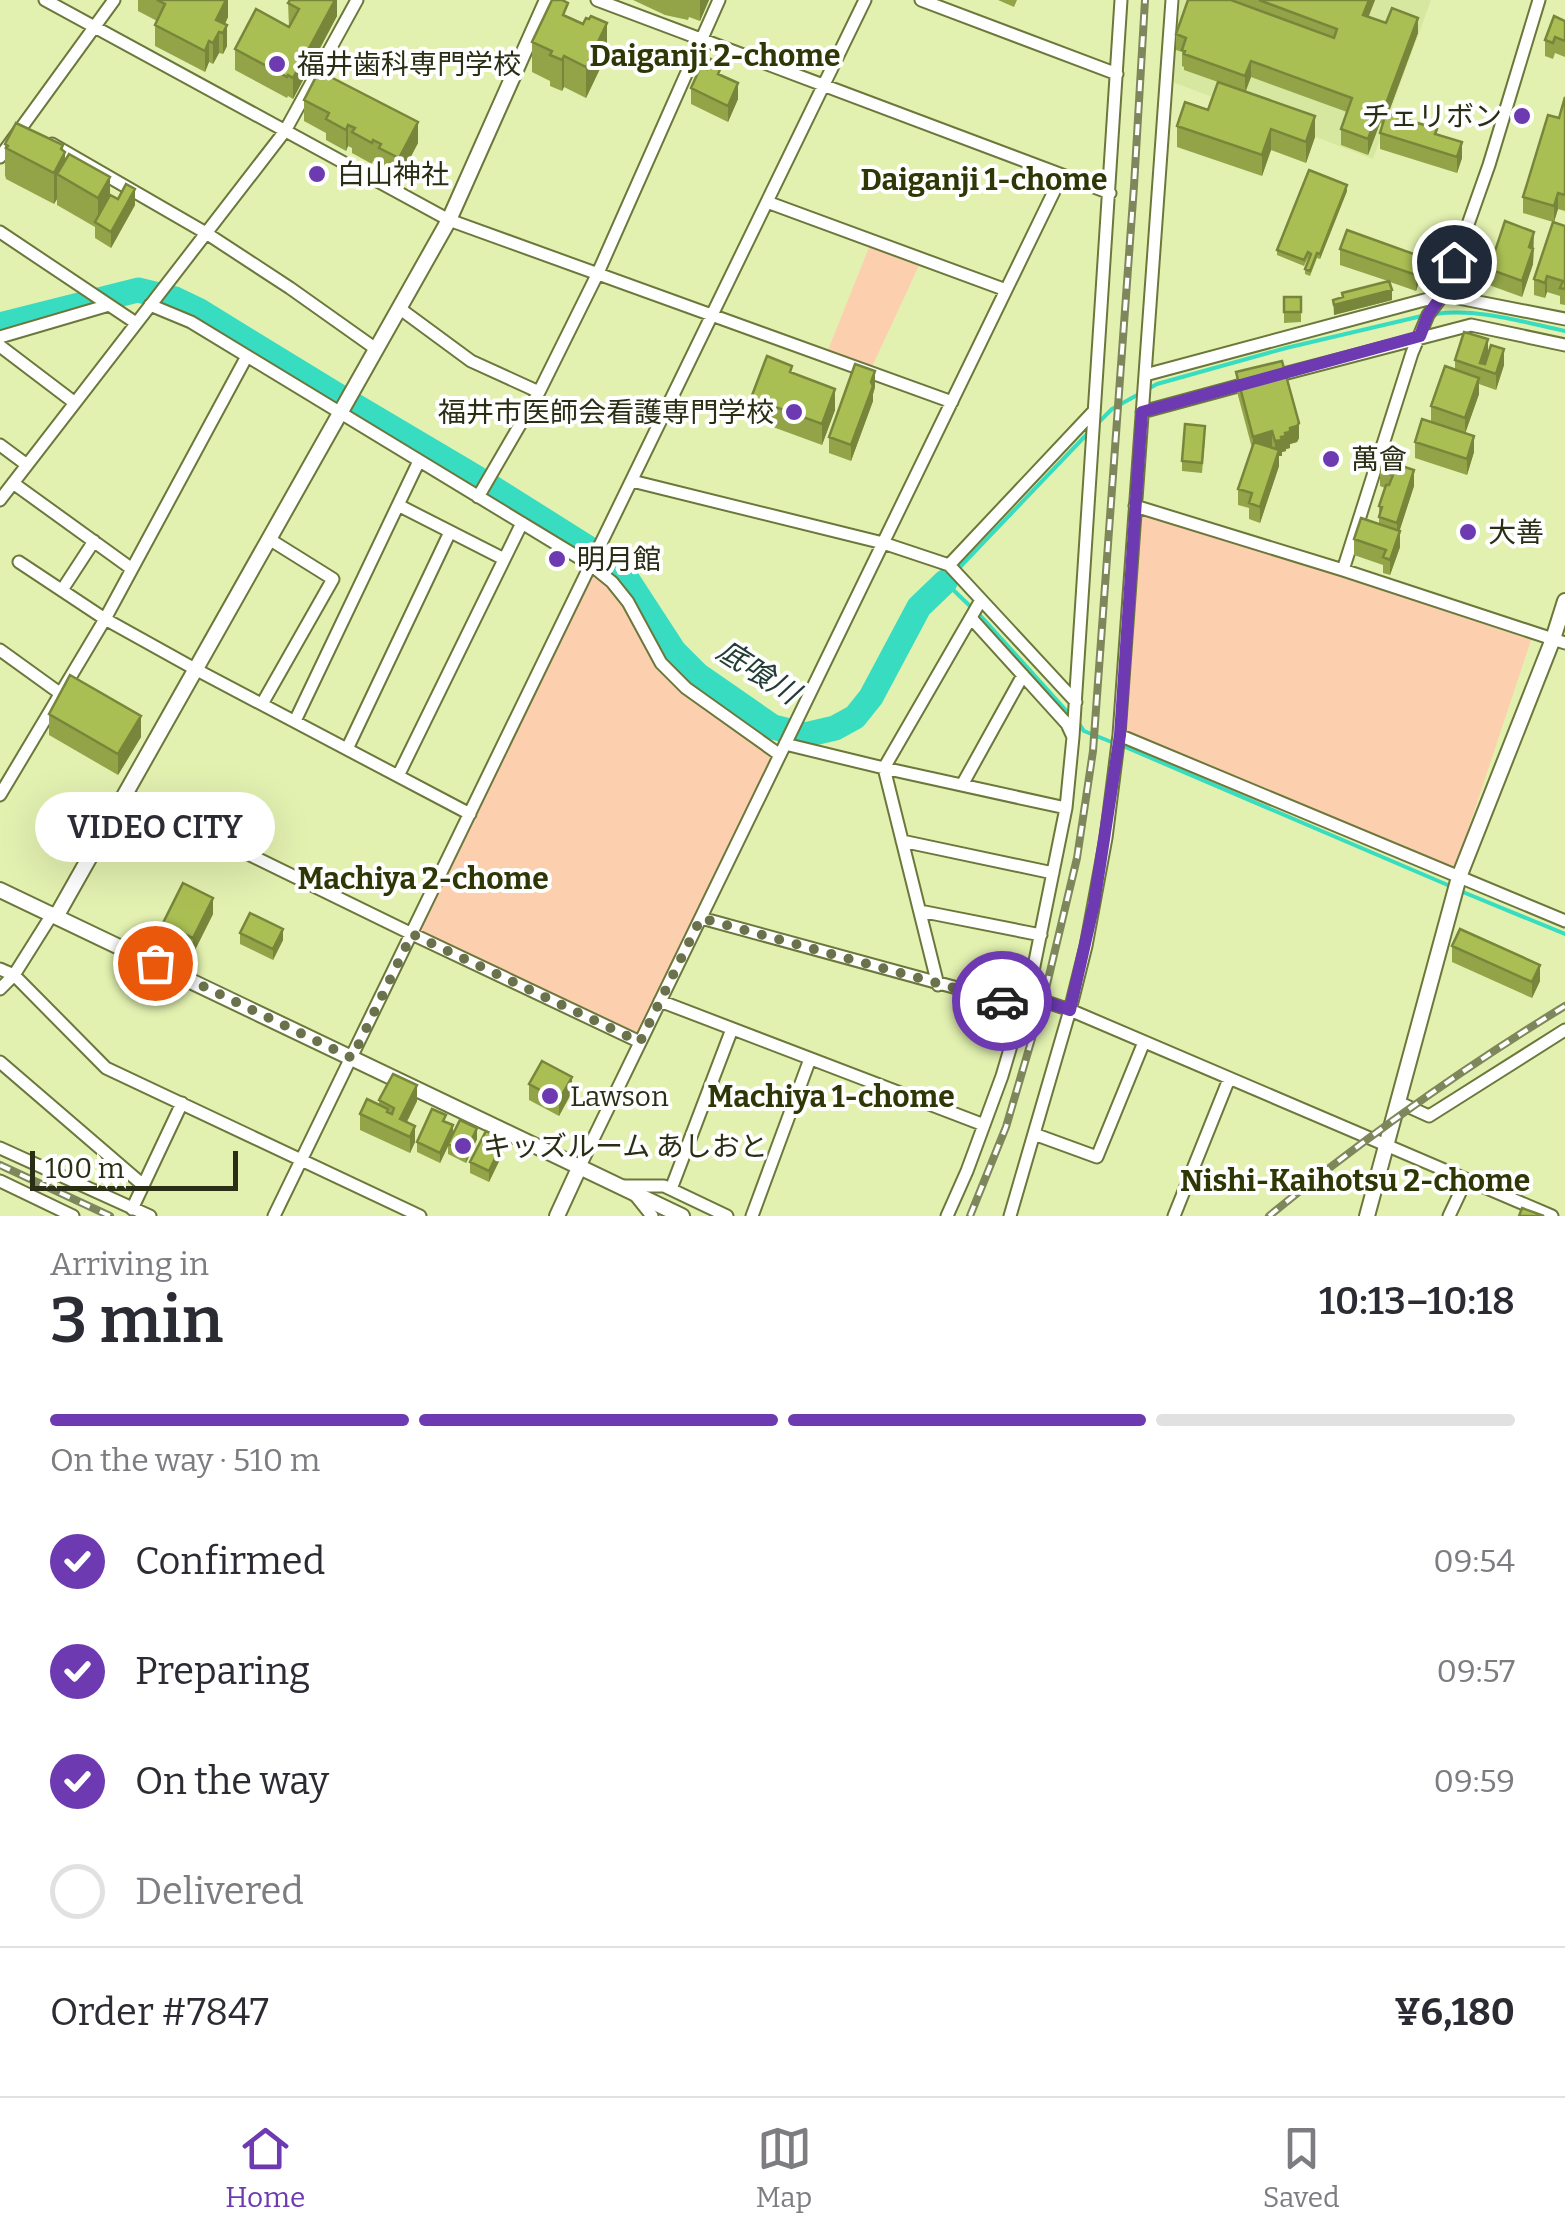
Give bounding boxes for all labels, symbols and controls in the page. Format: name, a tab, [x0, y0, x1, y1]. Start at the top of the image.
district label: Daiganji 2-chome	[590, 38, 840, 74]
place label: 福井歯科専門学校	[297, 48, 521, 81]
marker: 福井歯科専門学校	[266, 53, 288, 75]
place label: チェリボン	[1362, 100, 1502, 133]
marker: チェリボン	[1511, 105, 1533, 127]
place label: 白山神社	[337, 158, 449, 191]
district label: Daiganji 1-chome	[861, 162, 1107, 198]
marker: 白山神社	[306, 163, 328, 185]
pin	[1412, 220, 1497, 305]
icon: home	[1427, 235, 1482, 290]
place label: 福井市医師会看護専門学校	[438, 396, 774, 429]
marker: 福井市医師会看護専門学校	[783, 401, 805, 423]
place label: 萬會	[1351, 443, 1407, 476]
marker: 萬會	[1320, 448, 1342, 470]
place label: 大善	[1488, 516, 1544, 549]
marker: 大善	[1457, 521, 1479, 543]
place label: 明月館	[577, 543, 661, 576]
marker: 明月館	[546, 548, 568, 570]
water label: 底喰川	[710, 632, 808, 713]
callout: VIDEO CITY	[35, 793, 275, 863]
text: VIDEO CITY	[67, 808, 243, 846]
district label: Machiya 2-chome	[297, 861, 549, 897]
pin	[113, 921, 198, 1006]
icon: bag	[128, 936, 183, 991]
courier	[952, 951, 1052, 1051]
icon: car	[975, 974, 1030, 1029]
district label: Machiya 1-chome	[707, 1079, 955, 1115]
place label: Lawson	[570, 1080, 669, 1113]
marker: Lawson	[539, 1085, 561, 1107]
place label: キッズルーム あしおと	[483, 1130, 768, 1163]
marker: キッズルーム あしおと	[452, 1135, 474, 1157]
scale bar	[30, 1146, 238, 1190]
text: 100 m	[45, 1152, 125, 1185]
district label: Nishi-Kaihotsu 2-chome	[1180, 1163, 1530, 1199]
text: Arriving in	[50, 1245, 209, 1283]
text: 10:13–10:18	[1319, 1278, 1515, 1324]
text: 3 min	[50, 1281, 223, 1359]
text: On the way · 510 m	[50, 1441, 320, 1479]
icon: check	[50, 1534, 105, 1589]
text: Confirmed	[135, 1538, 325, 1584]
text: 09:54	[1433, 1542, 1515, 1580]
icon: check	[50, 1644, 105, 1699]
text: Preparing	[135, 1648, 310, 1694]
text: 09:57	[1436, 1652, 1515, 1690]
icon: check	[50, 1754, 105, 1809]
text: On the way	[135, 1758, 329, 1804]
text: 09:59	[1433, 1762, 1515, 1800]
text: Delivered	[135, 1868, 304, 1914]
text: Order #7847	[50, 1989, 269, 2035]
text: ¥6,180	[1394, 1989, 1515, 2035]
tab: Home	[225, 2121, 305, 2214]
tab: Map	[756, 2121, 812, 2214]
tab: Saved	[1263, 2121, 1340, 2214]

